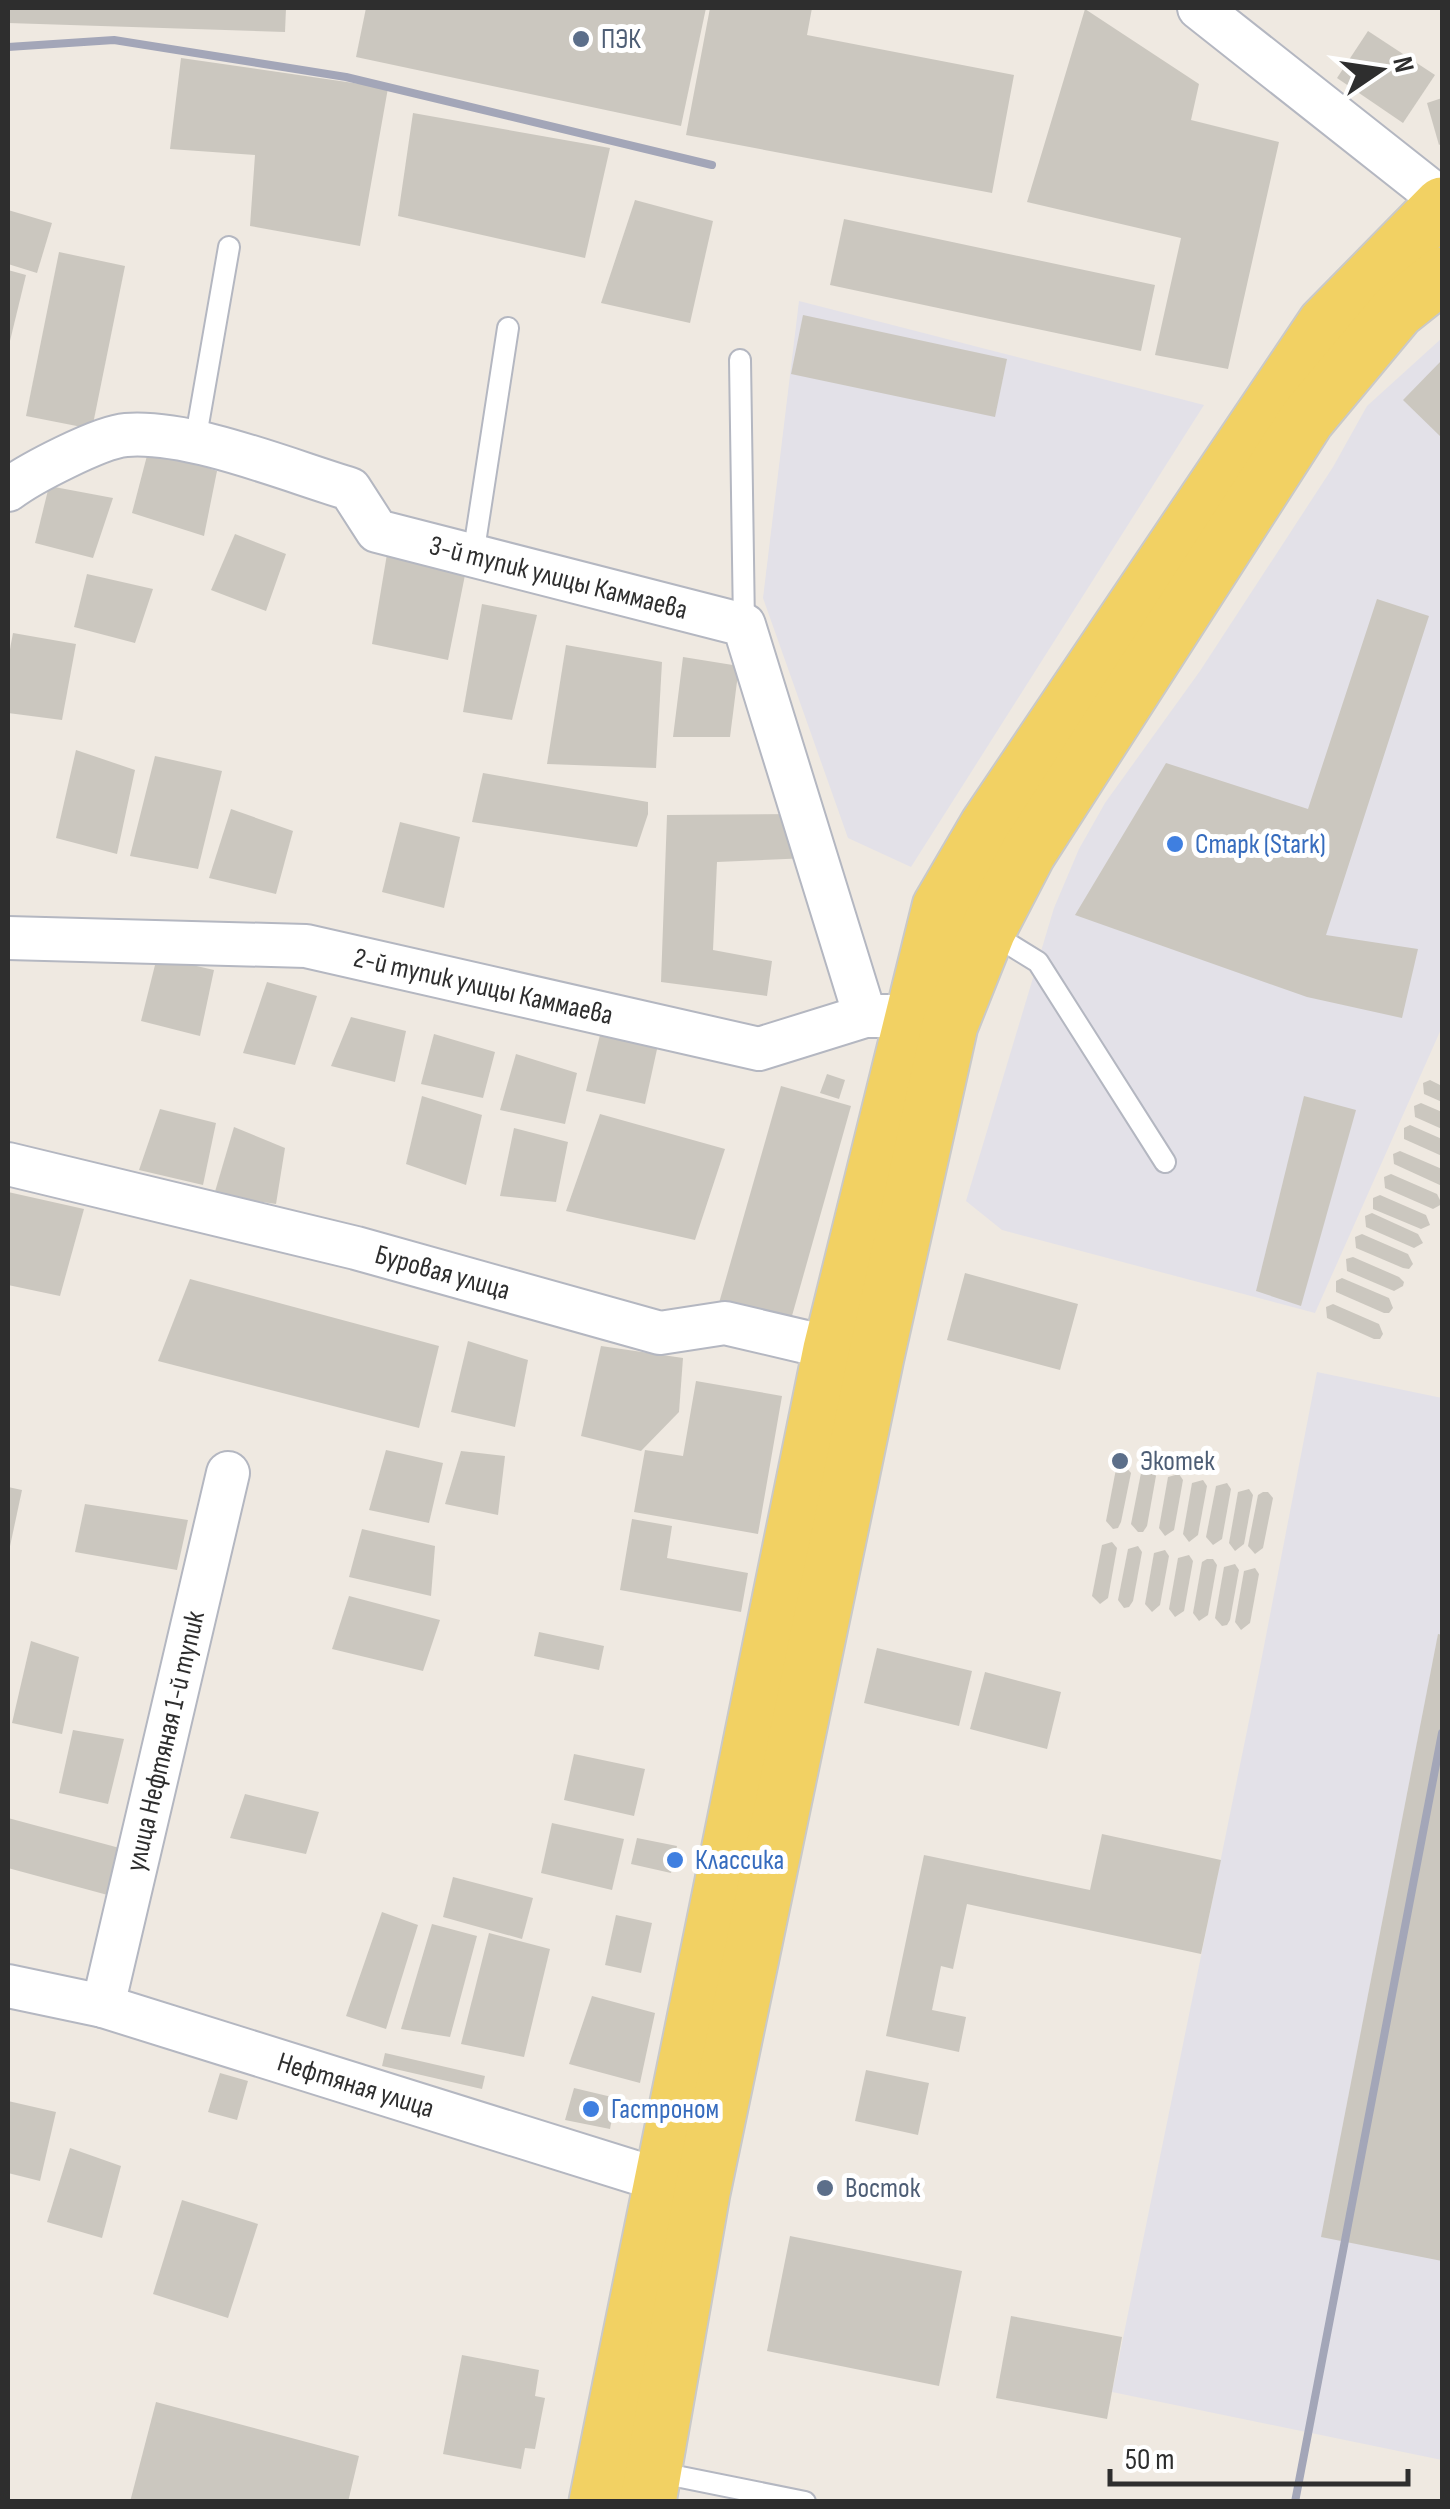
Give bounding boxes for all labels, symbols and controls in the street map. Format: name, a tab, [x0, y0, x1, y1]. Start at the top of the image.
north arrow	[1330, 20, 1430, 120]
place label: ПЭК	[601, 23, 641, 56]
marker: ПЭК	[570, 28, 592, 50]
text: N	[1385, 54, 1421, 76]
street label: 3-й тупик улицы Каммаева	[426, 529, 691, 626]
place label: Старк (Stark)	[1195, 828, 1326, 861]
marker: Старк (Stark)	[1164, 833, 1186, 855]
street label: 2-й тупик улицы Каммаева	[350, 941, 616, 1032]
street label: Буровая улица	[372, 1238, 514, 1307]
place label: Экотек	[1140, 1445, 1215, 1478]
marker: Экотек	[1109, 1450, 1131, 1472]
street label: улица Нефтяная 1-й тупик	[119, 1608, 212, 1874]
place label: Классика	[695, 1844, 784, 1877]
marker: Классика	[664, 1849, 686, 1871]
street label: Нефтяная улица	[274, 2045, 438, 2125]
place label: Гастроном	[611, 2093, 719, 2126]
marker: Гастроном	[580, 2098, 602, 2120]
place label: Восток	[845, 2172, 921, 2205]
marker: Восток	[814, 2177, 836, 2199]
scale bar	[1110, 2424, 1408, 2486]
text: 50 m	[1125, 2442, 1174, 2478]

